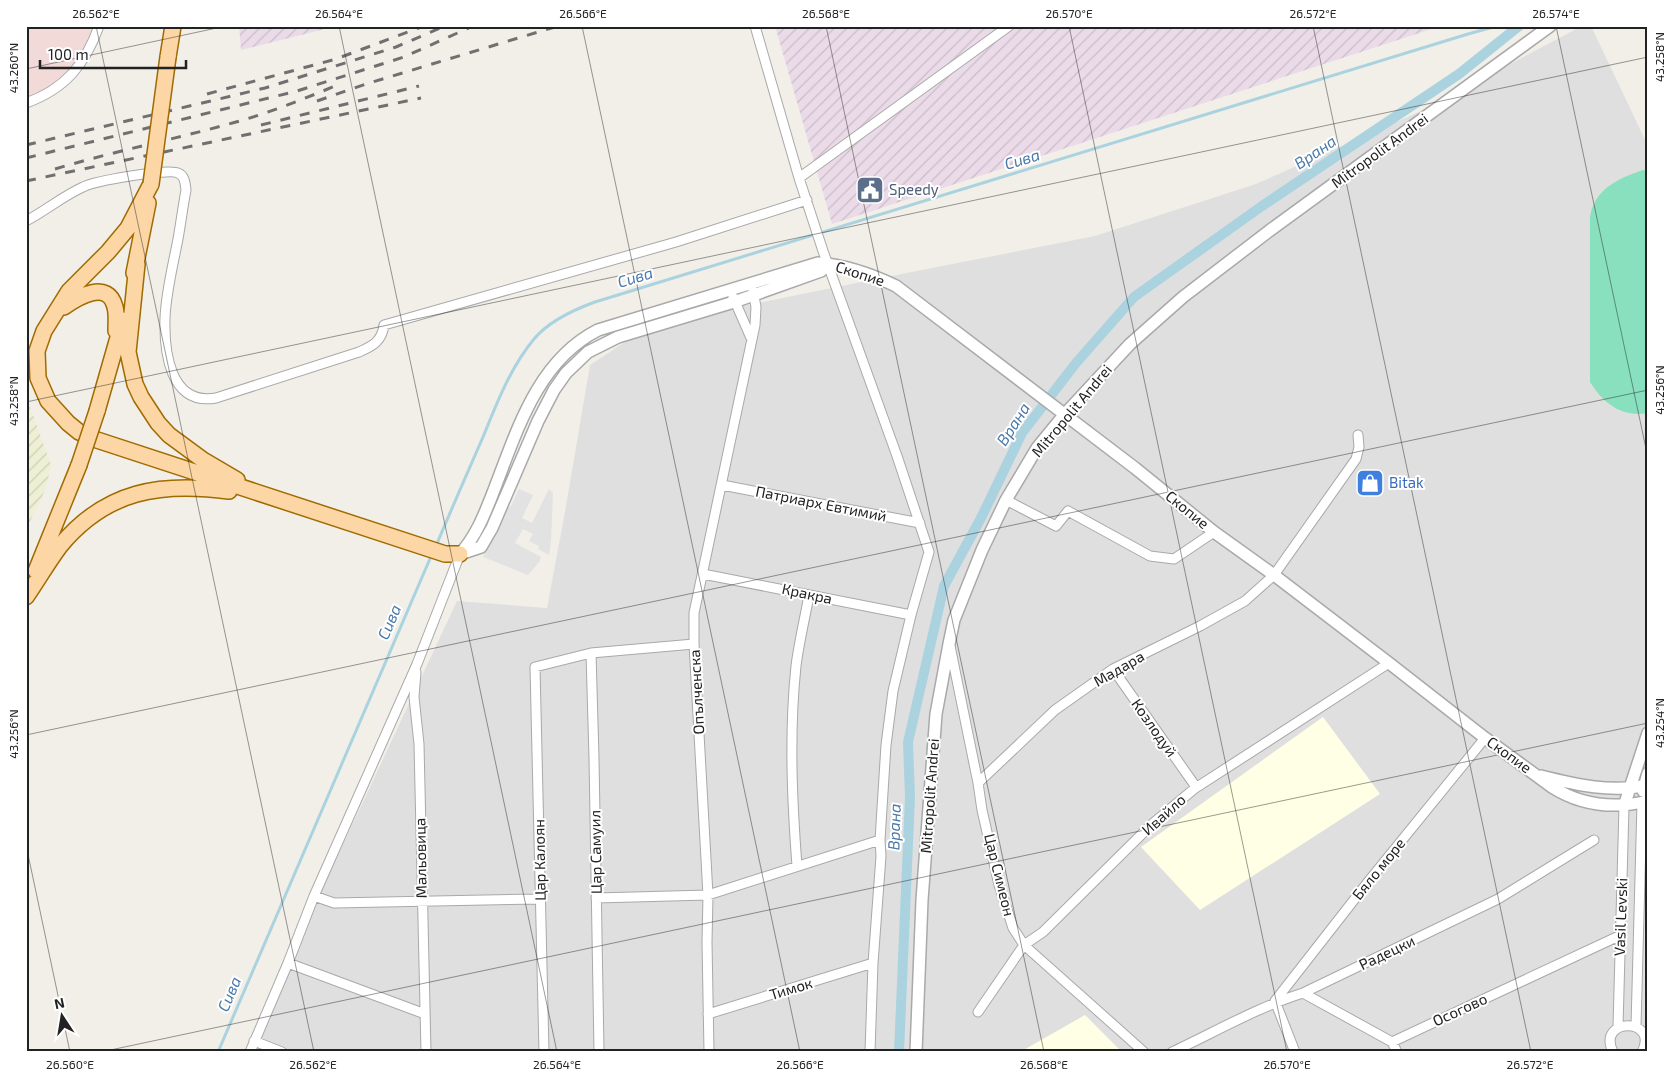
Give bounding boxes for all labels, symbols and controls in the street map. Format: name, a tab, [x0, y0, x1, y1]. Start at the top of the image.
text: 26.562°E	[72, 6, 120, 20]
text: 26.564°E	[315, 6, 363, 20]
text: 26.566°E	[559, 6, 607, 20]
text: 26.568°E	[802, 6, 850, 20]
text: 26.570°E	[1045, 6, 1093, 20]
text: 26.572°E	[1290, 6, 1337, 20]
text: 26.574°E	[1532, 6, 1580, 20]
text: 43.258°N	[1652, 32, 1666, 82]
scale bar	[40, 38, 186, 70]
text: 43.260°N	[6, 43, 20, 93]
text: 100 m	[48, 45, 89, 63]
street label: Mitropolit Andrei	[1327, 109, 1431, 191]
water label: Врана	[1290, 131, 1339, 173]
water label: Сива	[1002, 144, 1042, 173]
public building icon: Speedy	[855, 175, 885, 205]
place label: Speedy	[889, 180, 939, 198]
street label: Скопие	[833, 257, 887, 289]
water label: Сива	[615, 262, 655, 291]
street label: Mitropolit Andrei	[1027, 360, 1115, 460]
text: 43.256°N	[1652, 365, 1666, 415]
text: 43.258°N	[6, 376, 20, 426]
water label: Врана	[992, 399, 1033, 449]
shop icon: Bitak	[1355, 468, 1385, 498]
place label: Bitak	[1389, 473, 1424, 491]
street label: Патриарх Евтимий	[754, 481, 888, 525]
street label: Скопие	[1162, 486, 1213, 532]
street label: Кракра	[780, 579, 834, 607]
water label: Сива	[373, 601, 404, 642]
street label: Мадара	[1090, 646, 1147, 690]
street label: Опълченска	[685, 649, 707, 735]
street label: Козлодуй	[1127, 695, 1181, 761]
text: 43.254°N	[1652, 698, 1666, 748]
text: 43.256°N	[6, 709, 20, 759]
street label: Скопие	[1484, 732, 1535, 776]
street label: Mitropolit Andrei	[916, 738, 942, 854]
street label: Ивайло	[1138, 790, 1189, 839]
water label: Врана	[883, 803, 904, 851]
street label: Цар Самуил	[585, 810, 606, 894]
street label: Мальовица	[410, 818, 430, 898]
street label: Цар Калоян	[529, 819, 549, 901]
street label: Цар Симеон	[981, 832, 1019, 918]
street label: Бяло море	[1348, 834, 1409, 903]
street label: Vasil Levski	[1610, 878, 1630, 956]
street label: Радецки	[1356, 931, 1417, 973]
water label: Сива	[213, 973, 244, 1014]
street label: Тимок	[767, 973, 814, 1003]
street label: Осогово	[1429, 989, 1490, 1030]
north arrow	[38, 990, 88, 1040]
text: N	[52, 993, 66, 1012]
text: 26.560°E	[46, 1057, 94, 1071]
text: 26.562°E	[289, 1057, 337, 1071]
text: 26.564°E	[533, 1057, 581, 1071]
text: 26.566°E	[776, 1057, 824, 1071]
text: 26.568°E	[1020, 1057, 1068, 1071]
text: 26.570°E	[1263, 1057, 1311, 1071]
text: 26.572°E	[1507, 1057, 1554, 1071]

